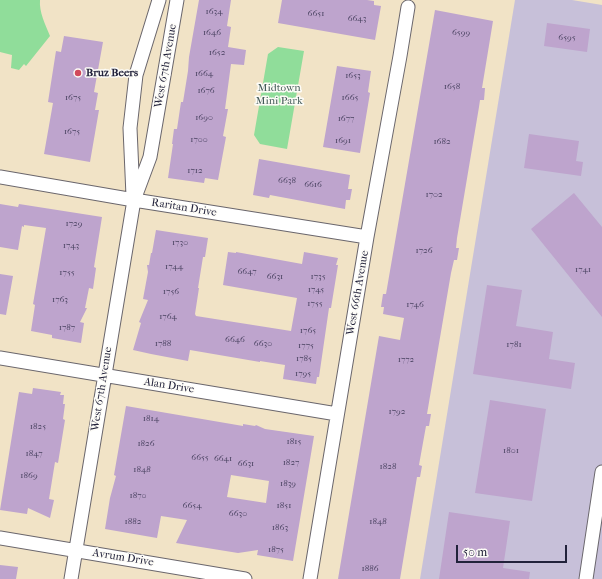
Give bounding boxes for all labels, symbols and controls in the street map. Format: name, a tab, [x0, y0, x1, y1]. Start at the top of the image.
house number: 1634	[205, 7, 223, 17]
house number: 6651	[308, 9, 324, 19]
house number: 6643	[348, 14, 366, 24]
street label: West 67th Avenue	[152, 23, 180, 109]
house number: 1646	[203, 28, 221, 38]
house number: 6599	[452, 28, 470, 38]
house number: 6595	[558, 33, 576, 43]
house number: 1652	[209, 48, 225, 58]
place label: Bruz Beers	[86, 66, 138, 80]
marker: Bruz Beers	[73, 68, 83, 78]
house number: 1664	[195, 69, 213, 79]
house number: 1653	[345, 71, 361, 81]
park label: Midtown Mini Park	[255, 81, 303, 107]
house number: 1658	[444, 82, 460, 92]
house number: 1676	[197, 86, 215, 96]
house number: 1675	[65, 93, 81, 103]
house number: 1665	[342, 93, 358, 103]
house number: 1690	[195, 113, 213, 123]
house number: 1677	[338, 114, 354, 124]
house number: 1675	[64, 127, 80, 137]
house number: 1700	[190, 135, 208, 145]
house number: 1691	[335, 136, 351, 146]
house number: 1682	[433, 137, 451, 147]
house number: 1712	[187, 166, 203, 176]
house number: 6638	[278, 176, 296, 186]
house number: 6616	[304, 180, 322, 190]
house number: 1702	[425, 190, 443, 200]
street label: Raritan Drive	[151, 196, 217, 220]
house number: 1729	[66, 219, 82, 229]
house number: 1730	[172, 238, 188, 248]
house number: 1743	[63, 241, 79, 251]
house number: 1726	[415, 246, 433, 256]
street label: West 66th Avenue	[344, 250, 372, 336]
house number: 1744	[165, 262, 183, 272]
house number: 1741	[575, 265, 591, 275]
house number: 6647	[237, 267, 257, 277]
house number: 1755	[59, 268, 75, 278]
house number: 6631	[267, 272, 283, 282]
house number: 1735	[310, 272, 326, 282]
house number: 1745	[308, 285, 324, 295]
house number: 1756	[163, 287, 179, 297]
house number: 1763	[52, 295, 68, 305]
house number: 1755	[307, 299, 323, 309]
house number: 1746	[406, 300, 424, 310]
house number: 1764	[159, 312, 177, 322]
house number: 1787	[59, 323, 75, 333]
house number: 1765	[300, 326, 316, 336]
house number: 6646	[225, 335, 245, 345]
house number: 1788	[155, 339, 171, 349]
house number: 6630	[254, 339, 272, 349]
house number: 1781	[506, 340, 522, 350]
house number: 1775	[298, 341, 314, 351]
street label: West 67th Avenue	[89, 346, 115, 432]
house number: 1785	[296, 354, 312, 364]
house number: 1772	[398, 355, 414, 365]
house number: 1795	[295, 369, 311, 379]
street label: Alan Drive	[143, 376, 195, 396]
house number: 1792	[389, 407, 405, 417]
house number: 1814	[143, 414, 159, 424]
house number: 1825	[30, 422, 46, 432]
house number: 1815	[287, 437, 301, 447]
house number: 1826	[137, 439, 155, 449]
house number: 1801	[503, 446, 519, 456]
house number: 1847	[25, 449, 43, 459]
house number: 6655	[191, 453, 209, 463]
house number: 6641	[214, 454, 232, 464]
house number: 1827	[283, 458, 299, 468]
house number: 6631	[238, 459, 254, 469]
house number: 1828	[380, 462, 396, 472]
house number: 1848	[133, 465, 151, 475]
house number: 1869	[20, 471, 38, 481]
house number: 1839	[280, 479, 296, 489]
house number: 1870	[129, 491, 147, 501]
house number: 6654	[183, 501, 201, 511]
house number: 1851	[277, 501, 291, 511]
house number: 6630	[229, 509, 247, 519]
house number: 1882	[125, 517, 141, 527]
house number: 1848	[369, 517, 387, 527]
house number: 1863	[272, 523, 288, 533]
scale bar	[458, 537, 569, 563]
house number: 1875	[268, 545, 284, 555]
text: 50 m	[463, 545, 487, 559]
street label: Avrum Drive	[91, 547, 155, 569]
house number: 1886	[361, 564, 379, 574]

